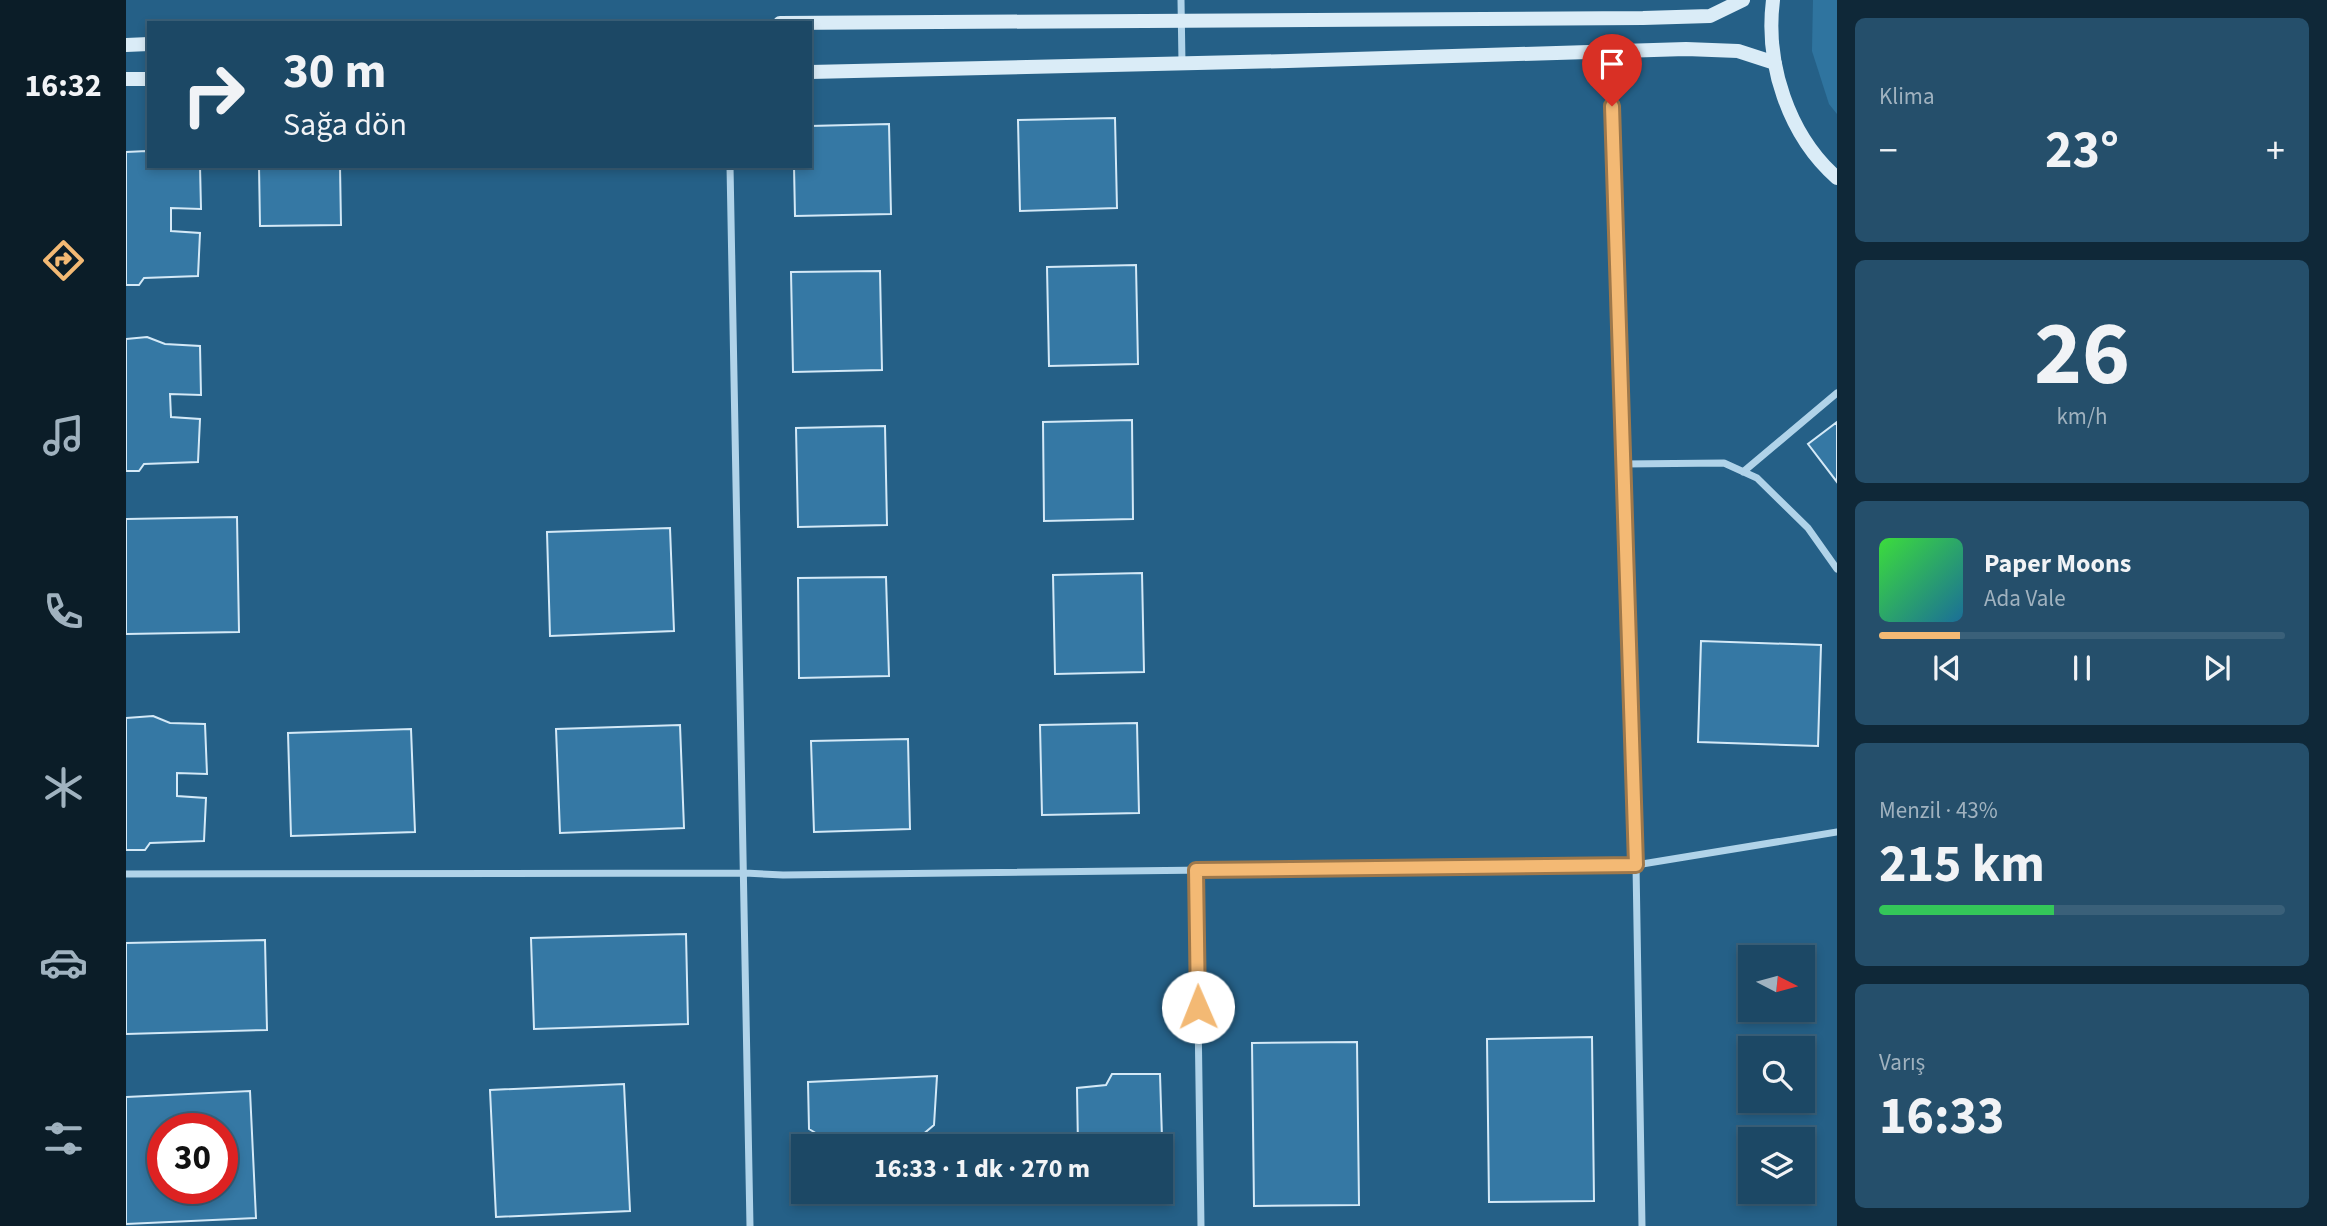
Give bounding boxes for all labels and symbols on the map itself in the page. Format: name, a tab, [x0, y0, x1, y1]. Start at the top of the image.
pin	[1582, 34, 1642, 106]
north arrow	[1738, 945, 1815, 1022]
position arrow	[1161, 970, 1235, 1044]
speed limit sign: 30	[147, 1113, 238, 1204]

